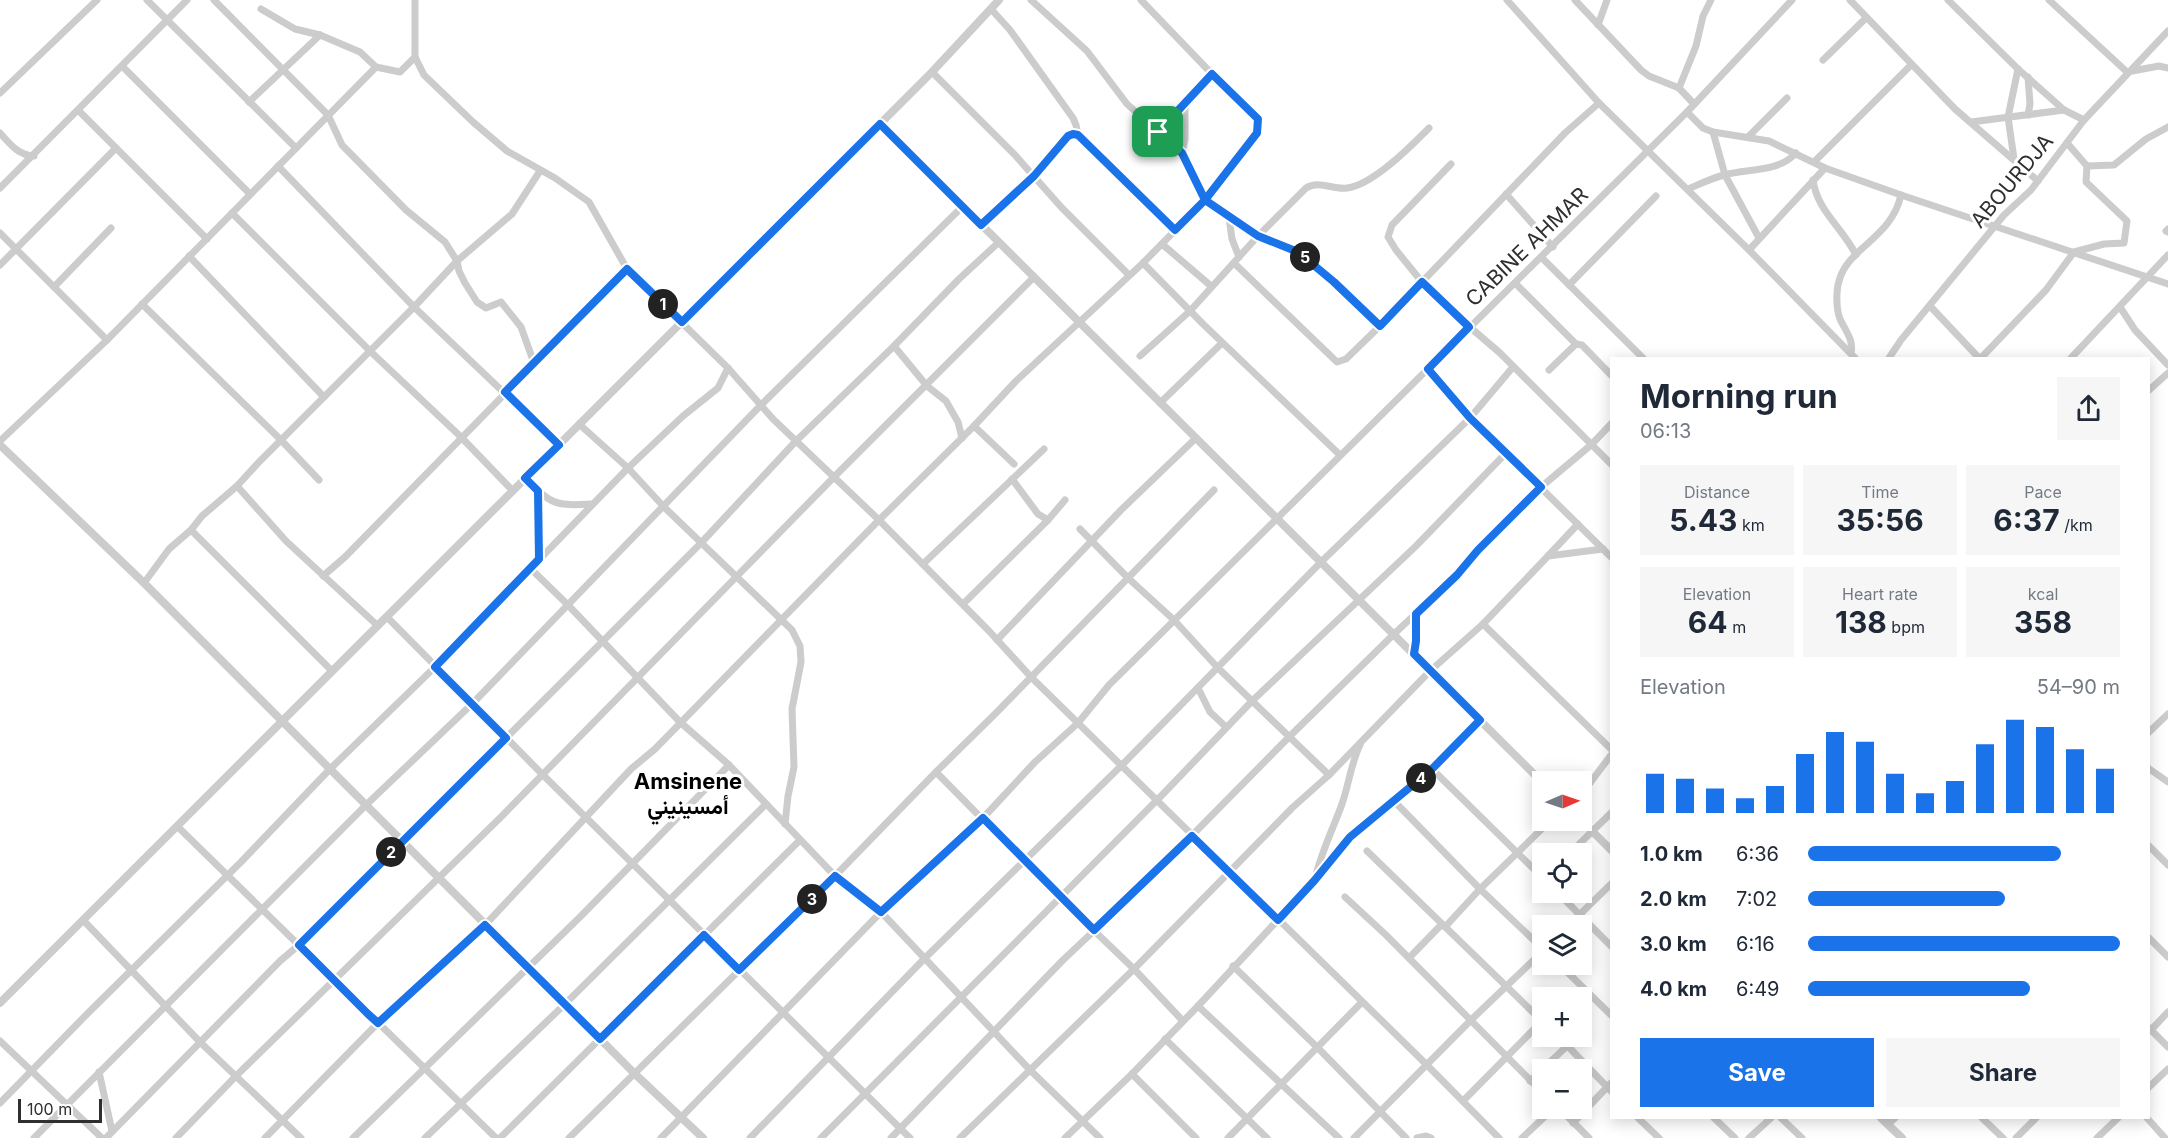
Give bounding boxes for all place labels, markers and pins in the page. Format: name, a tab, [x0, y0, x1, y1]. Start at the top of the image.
pin	[1132, 106, 1183, 157]
pin: 5	[1290, 242, 1320, 272]
pin: 1	[648, 289, 678, 319]
pin: 4	[1406, 763, 1436, 793]
pin: 2	[376, 837, 406, 867]
pin: 3	[797, 884, 827, 914]

